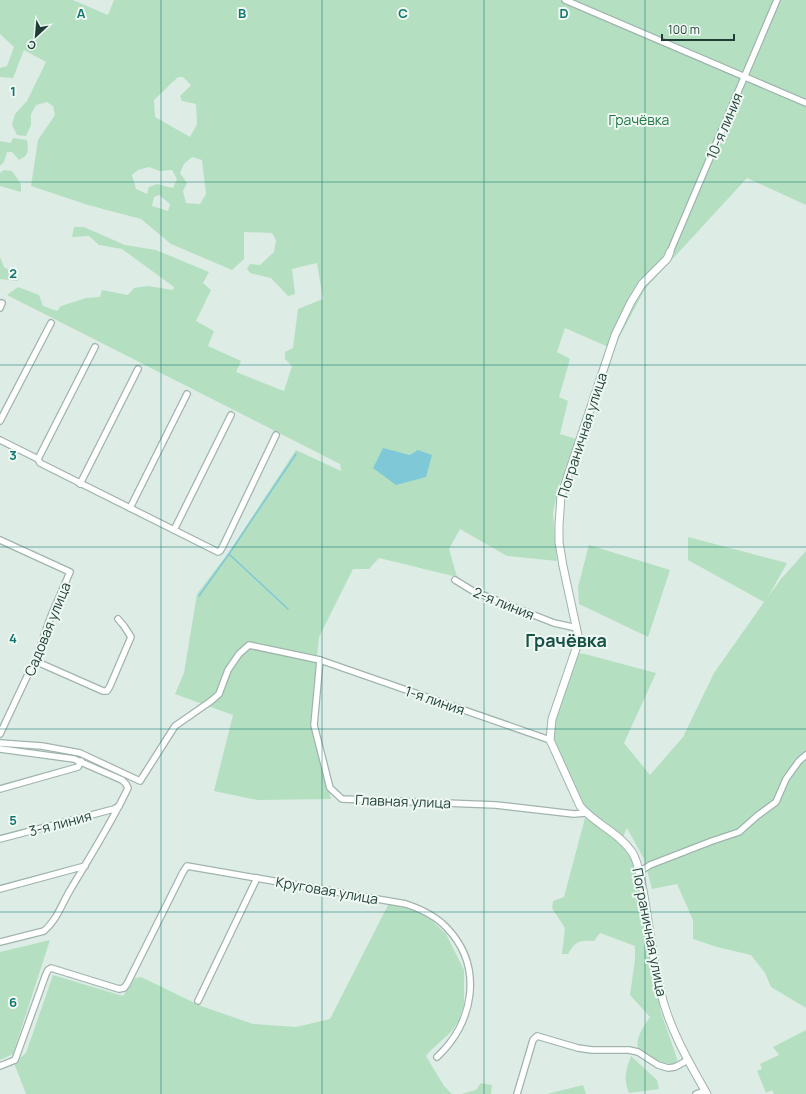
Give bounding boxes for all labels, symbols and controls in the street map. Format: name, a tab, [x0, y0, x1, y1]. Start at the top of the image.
text: A	[77, 4, 86, 22]
text: B	[238, 4, 246, 22]
text: C	[398, 4, 408, 22]
text: D	[559, 4, 569, 22]
north arrow	[16, 16, 56, 56]
scale bar	[662, 16, 734, 42]
text: 100 m	[668, 21, 700, 38]
text: С	[24, 37, 38, 54]
text: 1	[10, 82, 16, 100]
street label: 10-я линия	[701, 90, 747, 162]
park label: Грачёвка	[609, 110, 669, 129]
text: 2	[9, 264, 17, 282]
street label: Пограничная улица	[553, 370, 611, 500]
text: 3	[9, 446, 17, 464]
street label: Садовая улица	[19, 579, 75, 679]
street label: 2-я линия	[471, 582, 537, 624]
district label: Грачёвка	[525, 628, 607, 652]
text: 4	[9, 629, 17, 647]
street label: 1-я линия	[403, 681, 467, 719]
street label: Главная улица	[355, 790, 451, 812]
street label: 3-я линия	[27, 806, 93, 840]
text: 5	[9, 811, 17, 829]
street label: Пограничная улица	[628, 866, 672, 998]
street label: Круговая улица	[274, 872, 380, 908]
text: 6	[9, 993, 17, 1011]

